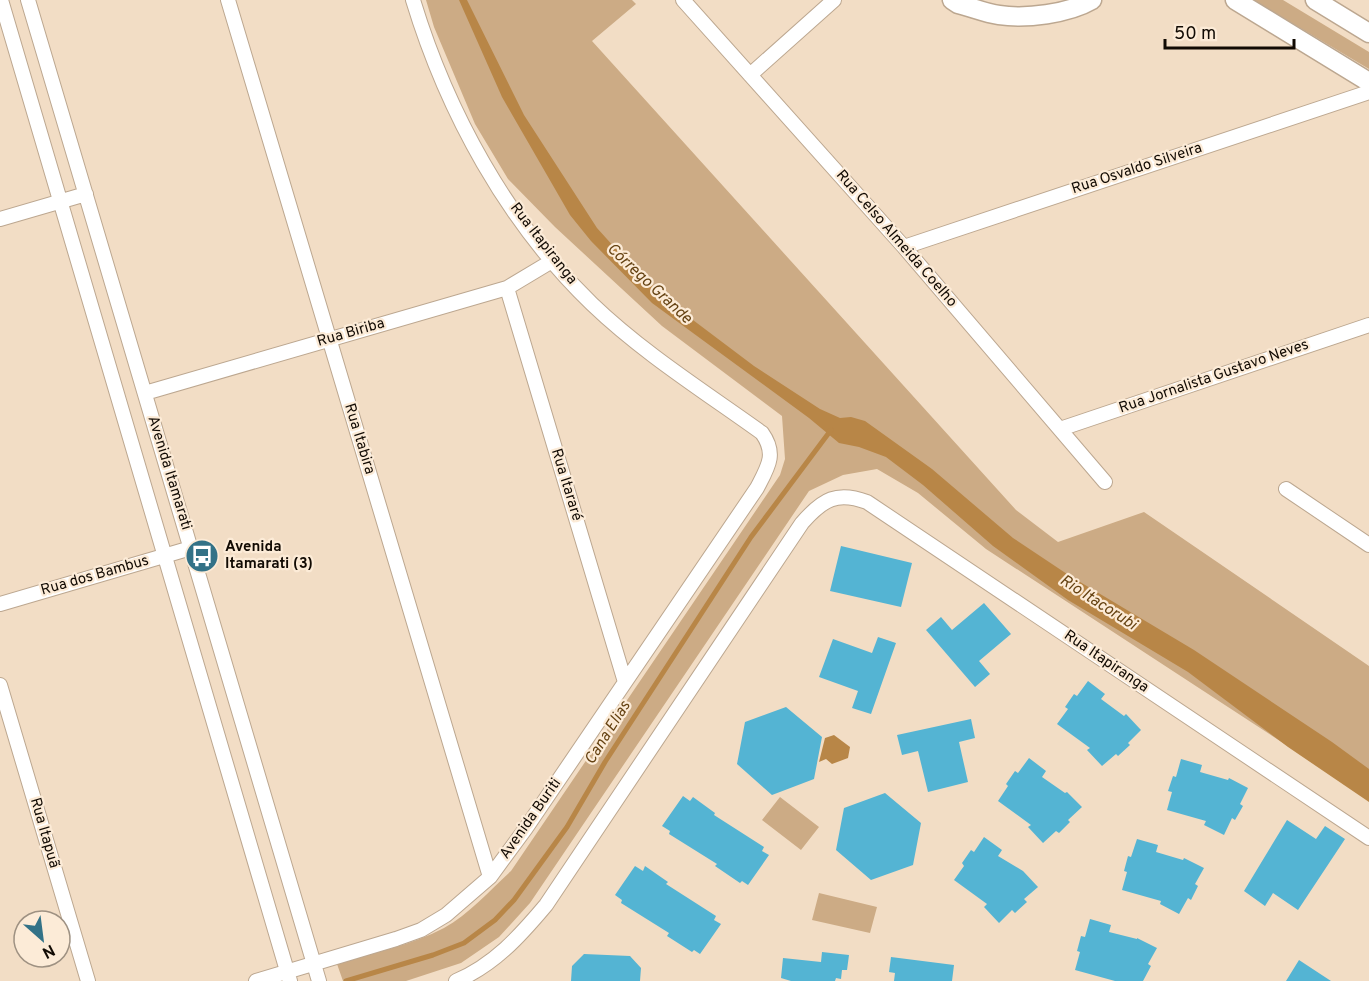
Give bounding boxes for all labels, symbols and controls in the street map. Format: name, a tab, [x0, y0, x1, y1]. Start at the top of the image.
scale bar	[1165, 12, 1294, 50]
text: 50 m	[1174, 23, 1216, 46]
street label: Rua Osvaldo Silveira	[1069, 139, 1205, 199]
street label: Rua Celso Almeida Coelho	[831, 166, 961, 312]
street label: Rua Itapiranga	[505, 199, 581, 289]
water label: Córrego Grande	[602, 239, 696, 329]
street label: Rua Biriba	[315, 314, 387, 352]
street label: Rua Jornalista Gustavo Neves	[1117, 336, 1311, 418]
street label: Rua Itabira	[339, 401, 379, 477]
street label: Avenida Itamarati	[143, 414, 195, 532]
street label: Rua Itararé	[546, 446, 586, 524]
bus stop icon: Avenida Itamarati (3)	[184, 538, 220, 574]
place label: Avenida Itamarati (3)	[225, 538, 313, 574]
street label: Rua dos Bambus	[39, 551, 151, 601]
water label: Rio Itacorubi	[1056, 571, 1141, 636]
street label: Rua Itapiranga	[1060, 627, 1152, 697]
water label: Cana Elias	[581, 697, 636, 769]
street label: Avenida Buriti	[496, 775, 566, 863]
street label: Rua Itapuã	[25, 796, 63, 870]
north arrow	[12, 909, 72, 969]
text: N	[38, 939, 58, 962]

